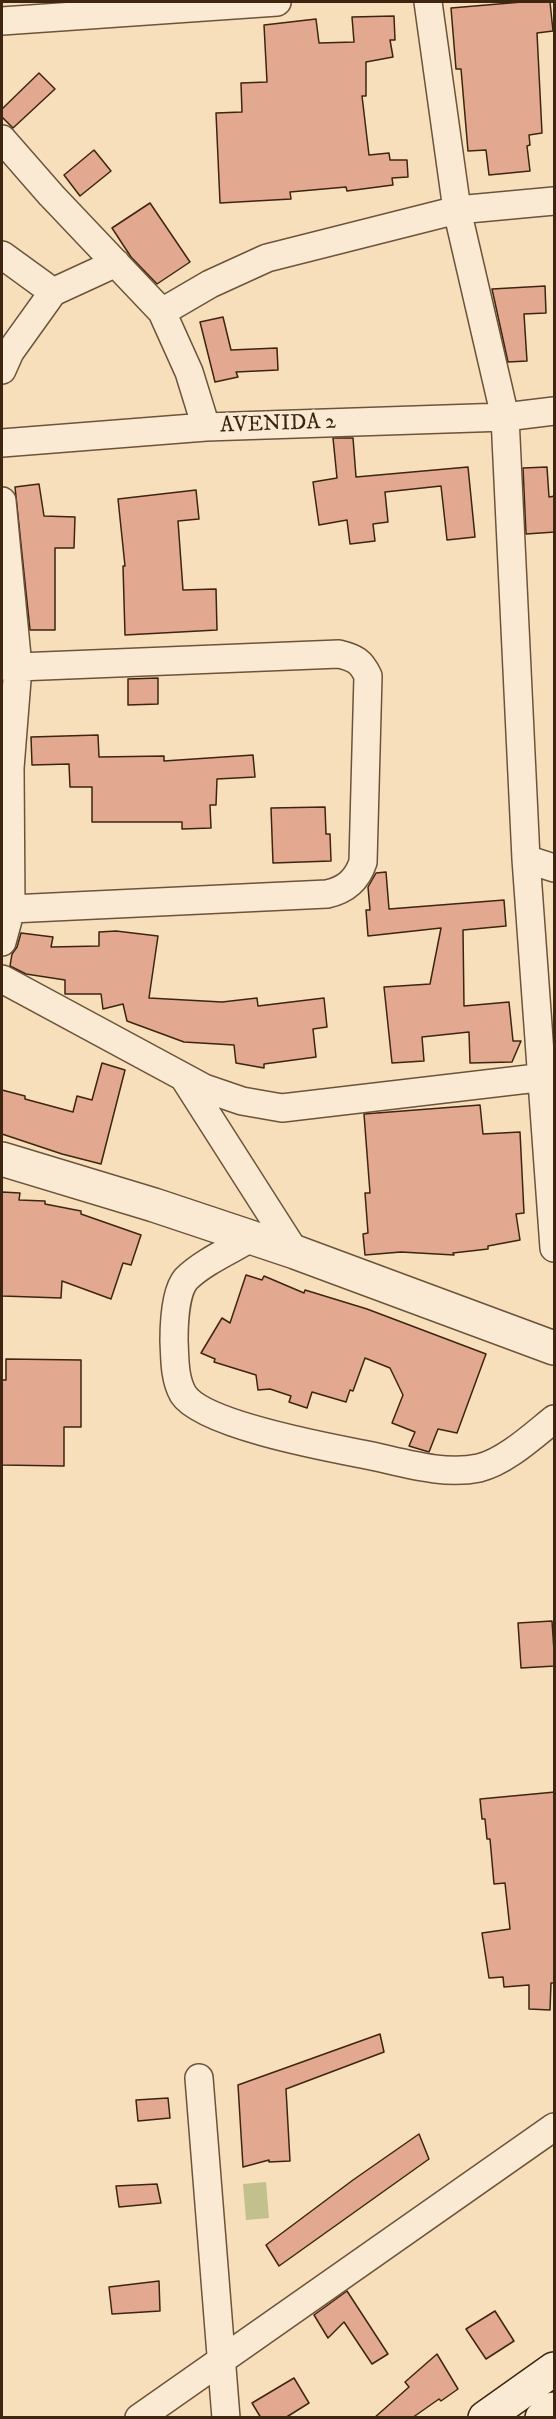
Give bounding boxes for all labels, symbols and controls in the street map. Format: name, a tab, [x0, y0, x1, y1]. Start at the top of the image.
street label: AVENIDA 2	[220, 410, 336, 440]

